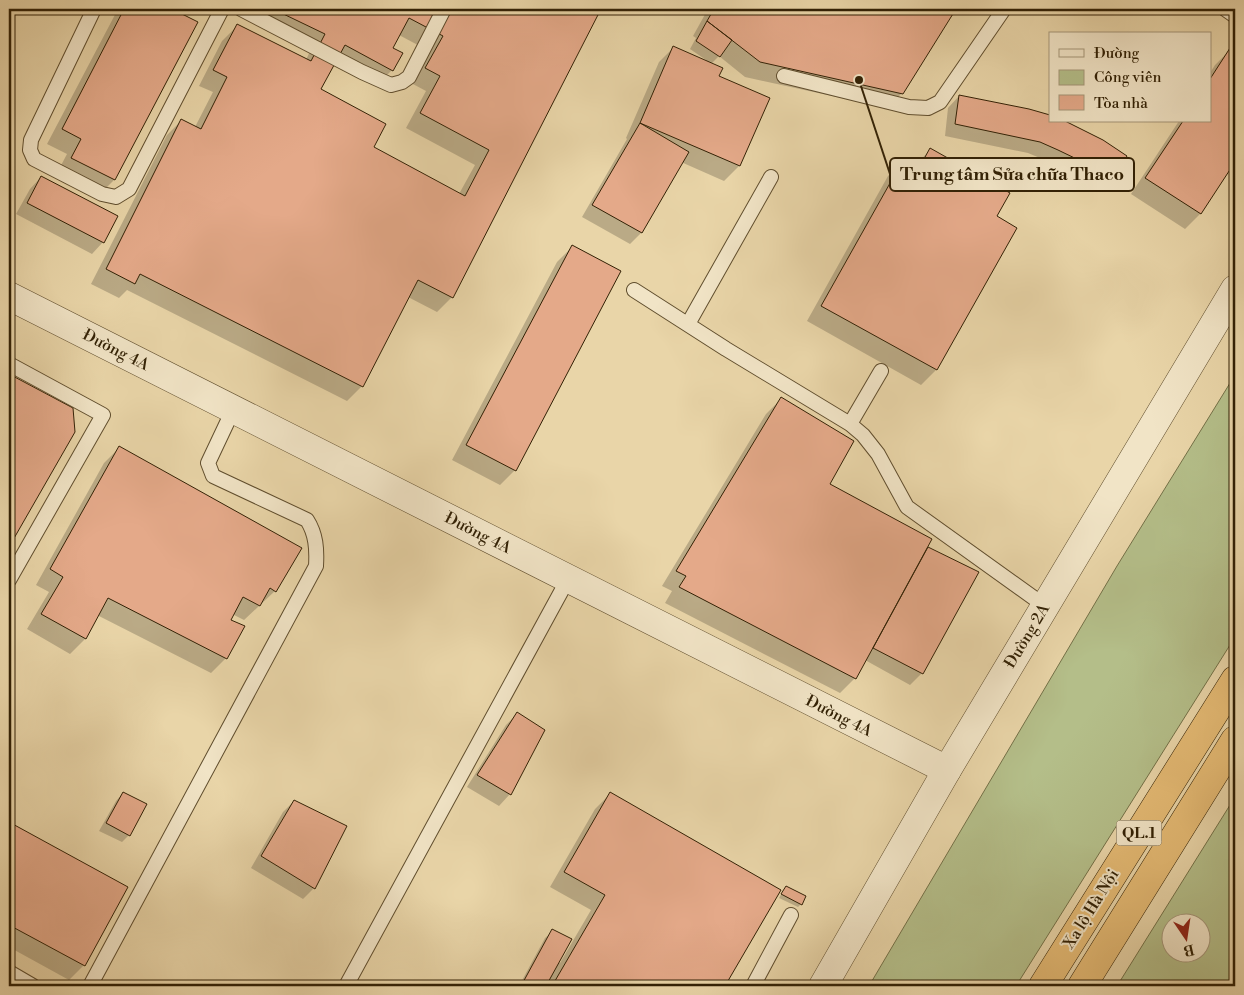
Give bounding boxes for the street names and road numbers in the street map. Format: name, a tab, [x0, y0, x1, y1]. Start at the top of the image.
street label: Đường 4A	[79, 325, 154, 376]
street label: Đường 4A	[441, 508, 516, 559]
street label: Đường 2A	[1000, 599, 1055, 672]
street label: Đường 4A	[802, 691, 877, 742]
road number: QL.1	[1116, 820, 1162, 846]
street label: Xa lộ Hà Nội	[1058, 866, 1123, 953]

